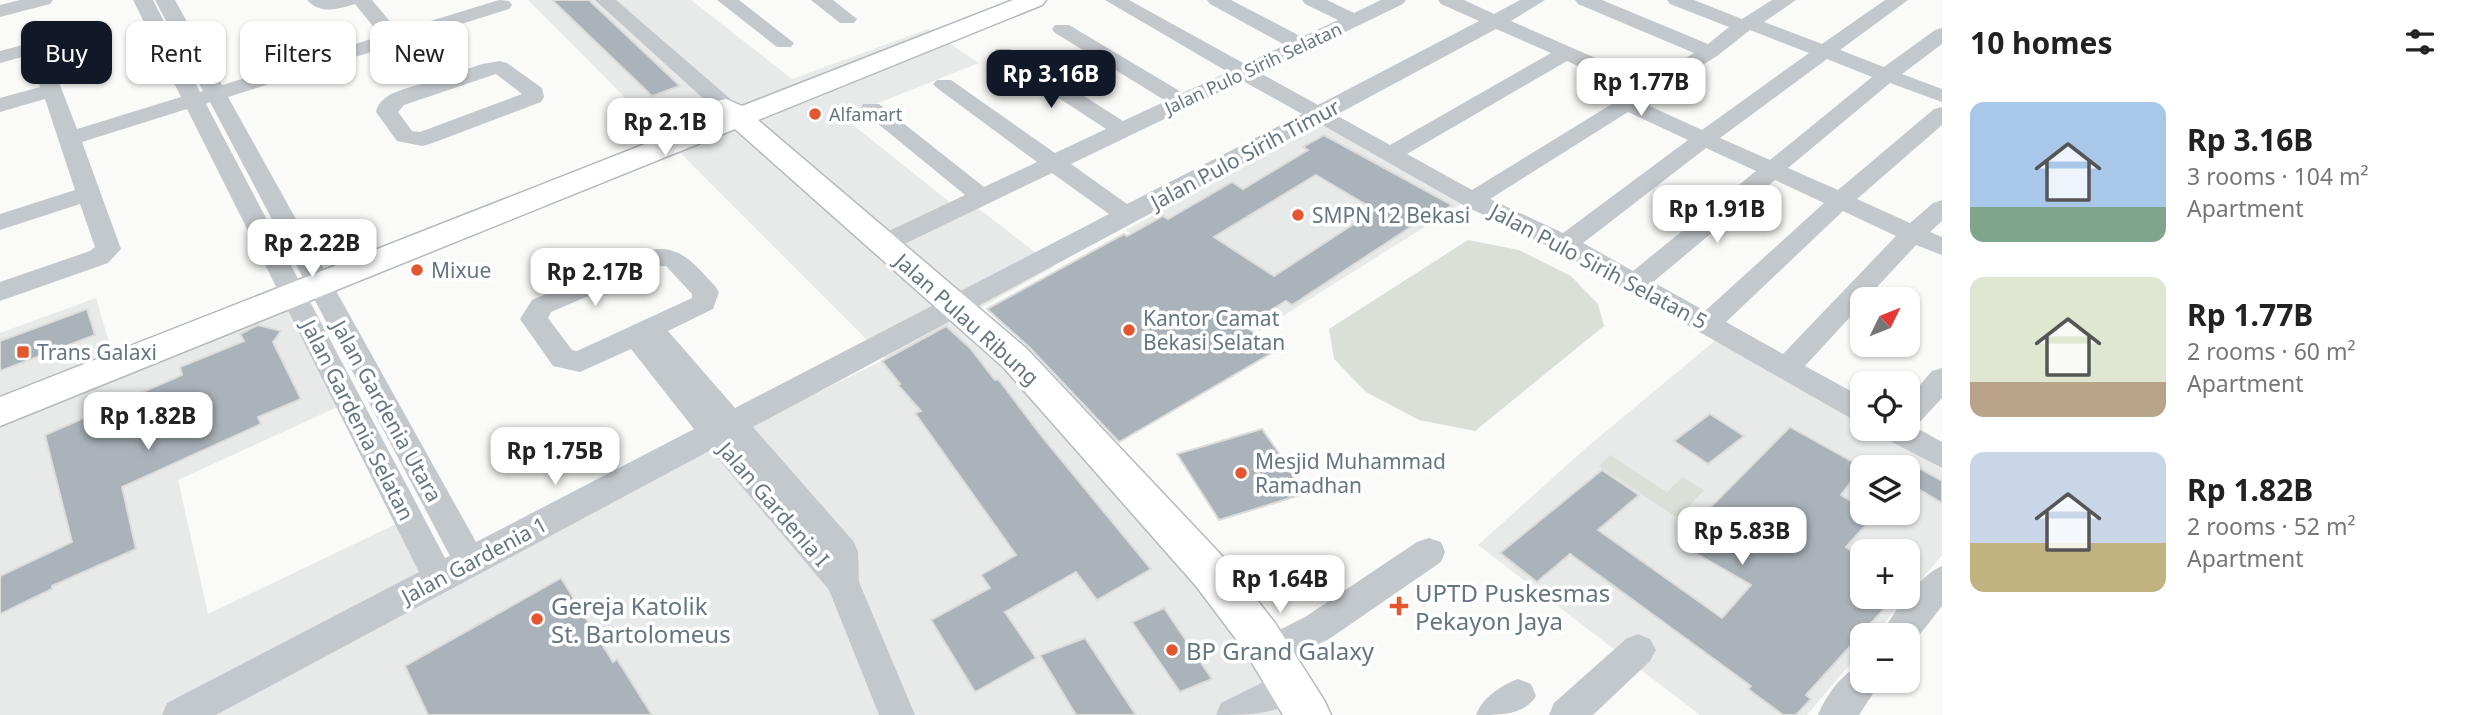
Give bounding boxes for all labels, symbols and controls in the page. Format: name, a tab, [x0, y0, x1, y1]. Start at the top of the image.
street label: Jalan Pulo Sirih Selatan	[1159, 16, 1345, 120]
chip: Buy	[21, 21, 112, 84]
chip: Rent	[126, 21, 226, 84]
chip: Filters	[240, 21, 356, 84]
chip: New	[370, 21, 468, 84]
text: 10 homes	[1970, 22, 2113, 63]
icon: filters	[2401, 23, 2439, 61]
pin: Rp 3.16B	[979, 50, 1123, 110]
text: Rp 3.16B	[1003, 57, 1099, 89]
pin: Rp 1.77B	[1569, 58, 1713, 118]
text: Rp 1.77B	[1593, 65, 1689, 97]
street label: Jalan Pulo Sirih Timur	[1144, 92, 1345, 217]
pin: Rp 2.1B	[600, 99, 730, 158]
place label: Alfamart	[829, 102, 903, 126]
text: Rp 2.1B	[623, 105, 707, 137]
marker: Alfamart	[807, 106, 823, 122]
text: Rp 3.16B	[2187, 119, 2313, 160]
icon: home	[2026, 130, 2110, 214]
text: 3 rooms · 104 m²	[2187, 160, 2369, 192]
pin: Rp 1.91B	[1645, 186, 1789, 245]
text: Rp 1.91B	[1669, 192, 1765, 224]
text: Apartment	[2187, 192, 2304, 224]
street label: Jalan Pulo Sirih Selatan 5	[1484, 196, 1713, 335]
place label: SMPN 12 Bekasi	[1312, 201, 1470, 229]
marker: SMPN 12 Bekasi	[1290, 207, 1306, 223]
pin: Rp 2.22B	[240, 219, 384, 279]
text: Rp 2.22B	[264, 226, 360, 258]
street label: Jalan Pulau Ribung	[887, 245, 1045, 391]
pin: Rp 2.17B	[523, 248, 667, 308]
text: Rp 2.17B	[547, 255, 643, 287]
place label: Mixue	[431, 256, 491, 284]
marker: Mixue	[409, 262, 425, 278]
north arrow	[1850, 287, 1920, 357]
map controls	[1850, 287, 1920, 693]
text: Rp 1.77B	[2187, 294, 2313, 335]
place label: Kantor Camat Bekasi Selatan	[1143, 304, 1285, 356]
icon: home	[2026, 305, 2110, 389]
street label: Jalan Gardenia Selatan	[294, 313, 421, 525]
street label: Jalan Gardenia Utara	[324, 313, 449, 507]
marker: Kantor Camat Bekasi Selatan	[1121, 322, 1137, 338]
text: 2 rooms · 60 m²	[2187, 335, 2356, 367]
place label: Trans Galaxi	[37, 338, 157, 366]
marker: Trans Galaxi	[15, 344, 31, 360]
text: Apartment	[2187, 367, 2304, 399]
button: locate	[1850, 371, 1920, 441]
pin: Rp 1.82B	[76, 392, 220, 452]
text: Rp 1.82B	[100, 399, 196, 431]
pin: Rp 1.75B	[483, 428, 627, 487]
text: Rp 1.75B	[507, 434, 603, 466]
street label: Jalan Gardenia I	[711, 434, 836, 572]
place label: Mesjid Muhammad Ramadhan	[1255, 447, 1446, 499]
button: layers	[1850, 455, 1920, 525]
marker: Mesjid Muhammad Ramadhan	[1233, 465, 1249, 481]
text: Rp 1.82B	[2187, 469, 2313, 510]
icon: home	[2026, 480, 2110, 564]
pin: Rp 5.83B	[1670, 508, 1814, 567]
street label: Jalan Gardenia 1	[395, 510, 552, 611]
text: 2 rooms · 52 m²	[2187, 510, 2356, 542]
text: Rp 5.83B	[1694, 514, 1790, 546]
button: +	[1850, 539, 1920, 609]
text: Apartment	[2187, 542, 2304, 574]
pin: Rp 1.64B	[1208, 556, 1352, 615]
text: Rp 1.64B	[1232, 562, 1328, 594]
place label: UPTD Puskesmas Pekayon Jaya	[1415, 576, 1610, 637]
place label: Gereja Katolik St. Bartolomeus	[551, 589, 731, 650]
marker: UPTD Puskesmas Pekayon Jaya	[1389, 596, 1409, 616]
marker: Gereja Katolik St. Bartolomeus	[529, 611, 545, 627]
button: −	[1850, 623, 1920, 693]
place label: BP Grand Galaxy	[1186, 634, 1375, 667]
marker: BP Grand Galaxy	[1164, 642, 1180, 658]

